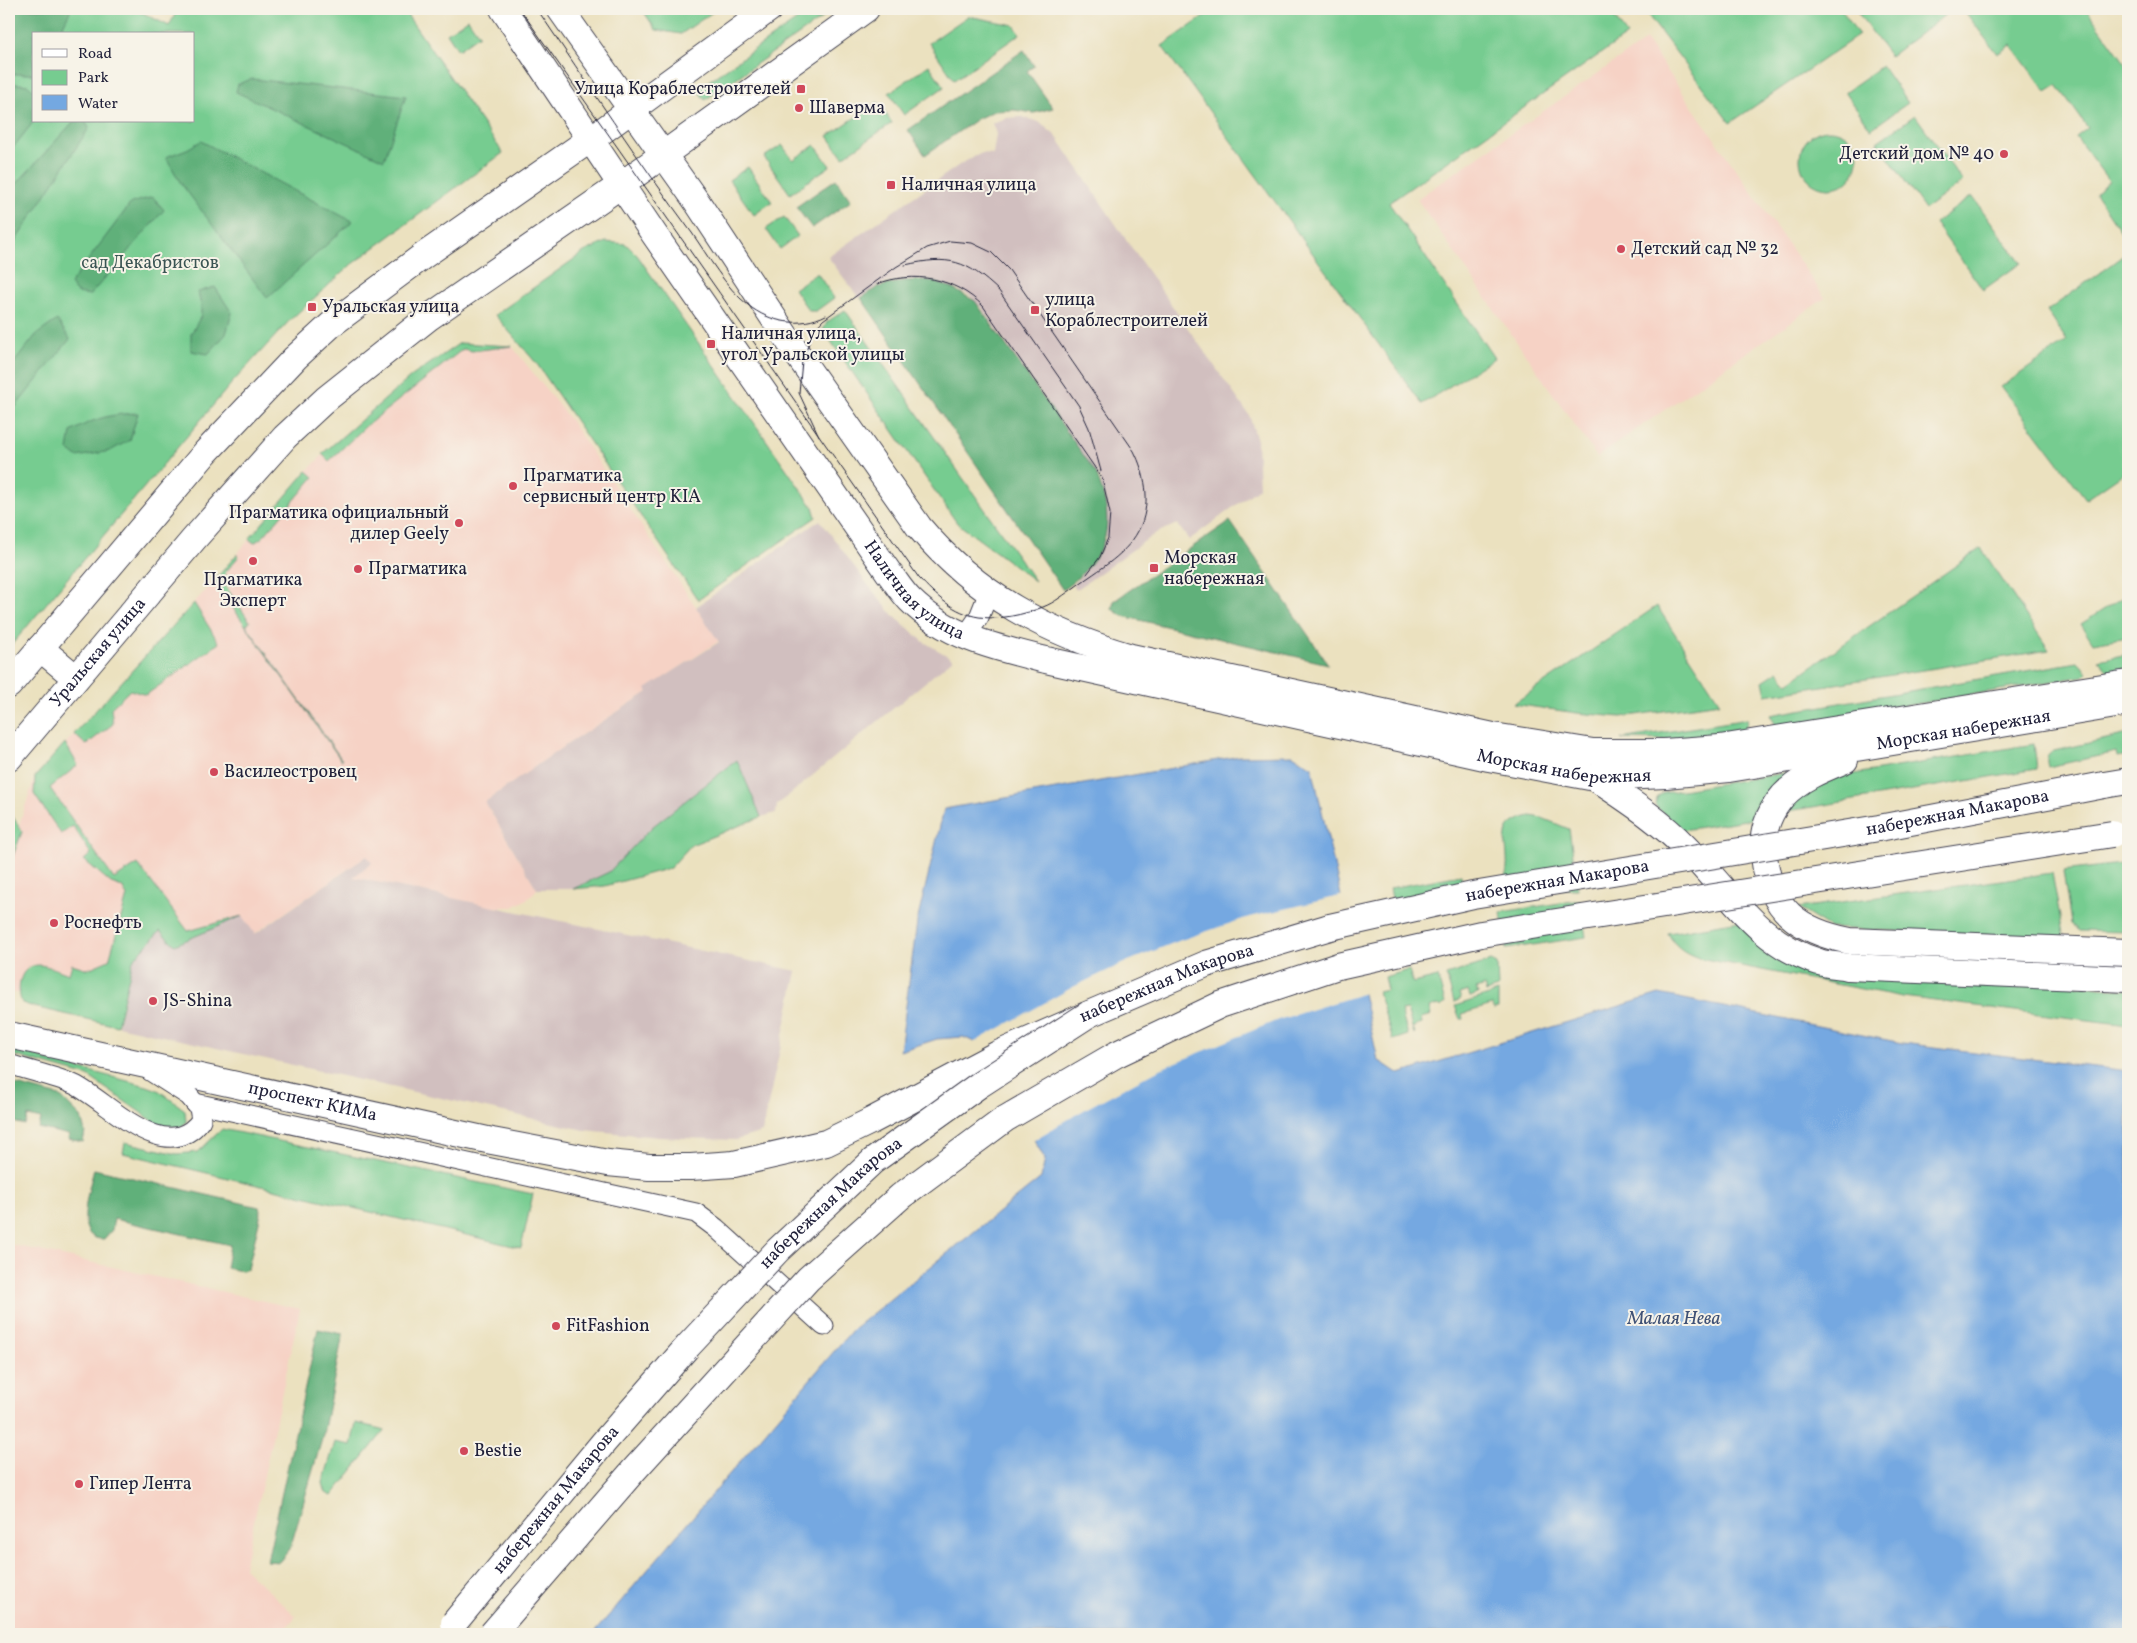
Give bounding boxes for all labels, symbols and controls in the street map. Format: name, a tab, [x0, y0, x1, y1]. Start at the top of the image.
legend	[32, 32, 195, 122]
text: Road	[78, 44, 112, 65]
text: Park	[78, 68, 109, 89]
place label: Улица Кораблестроителей	[574, 77, 791, 102]
marker: Улица Кораблестроителей	[795, 83, 807, 95]
text: Water	[78, 94, 118, 115]
place label: Шаверма	[809, 96, 885, 121]
marker: Шаверма	[793, 102, 805, 114]
place label: Детский дом № 40	[1839, 142, 1994, 167]
marker: Детский дом № 40	[1998, 148, 2010, 160]
place label: Наличная улица	[901, 173, 1036, 198]
marker: Наличная улица	[885, 179, 897, 191]
place label: Детский сад № 32	[1631, 237, 1779, 262]
marker: Детский сад № 32	[1615, 243, 1627, 255]
park label: сад Декабристов	[81, 251, 219, 276]
place label: улица Кораблестроителей	[1045, 288, 1208, 334]
place label: Уральская улица	[322, 295, 459, 320]
marker: Уральская улица	[306, 301, 318, 313]
marker: улица Кораблестроителей	[1029, 304, 1041, 316]
place label: Наличная улица, угол Уральской улицы	[721, 322, 905, 368]
marker: Наличная улица, угол Уральской улицы	[705, 338, 717, 350]
place label: Прагматика сервисный центр KIA	[523, 464, 701, 510]
marker: Прагматика сервисный центр KIA	[507, 480, 519, 492]
place label: Прагматика официальный дилер Geely	[229, 501, 449, 547]
marker: Прагматика официальный дилер Geely	[453, 517, 465, 529]
street label: Наличная улица	[858, 535, 968, 647]
place label: Морская набережная	[1164, 546, 1264, 592]
marker: Прагматика Эксперт	[247, 555, 259, 567]
place label: Прагматика	[368, 557, 467, 582]
marker: Морская набережная	[1148, 562, 1160, 574]
marker: Прагматика	[352, 563, 364, 575]
place label: Прагматика Эксперт	[203, 568, 303, 614]
street label: Уральская улица	[44, 592, 152, 713]
street label: Морская набережная	[1874, 703, 2053, 757]
street label: Морская набережная	[1474, 743, 1652, 791]
place label: Василеостровец	[224, 760, 357, 785]
marker: Василеостровец	[208, 766, 220, 778]
street label: набережная Макарова	[1864, 783, 2051, 842]
street label: набережная Макарова	[1463, 854, 1651, 909]
place label: Роснефть	[64, 911, 142, 936]
marker: Роснефть	[48, 917, 60, 929]
street label: набережная Макарова	[1075, 938, 1257, 1029]
place label: JS-Shina	[163, 989, 232, 1014]
marker: JS-Shina	[147, 995, 159, 1007]
street label: проспект КИМа	[246, 1075, 380, 1128]
street label: набережная Макарова	[754, 1131, 908, 1275]
water label: Малая Нева	[1626, 1306, 1721, 1332]
place label: FitFashion	[566, 1314, 650, 1339]
marker: FitFashion	[550, 1320, 562, 1332]
street label: набережная Макарова	[487, 1420, 625, 1579]
place label: Bestie	[474, 1439, 522, 1464]
marker: Bestie	[458, 1445, 470, 1457]
place label: Гипер Лента	[89, 1472, 192, 1497]
marker: Гипер Лента	[73, 1478, 85, 1490]

